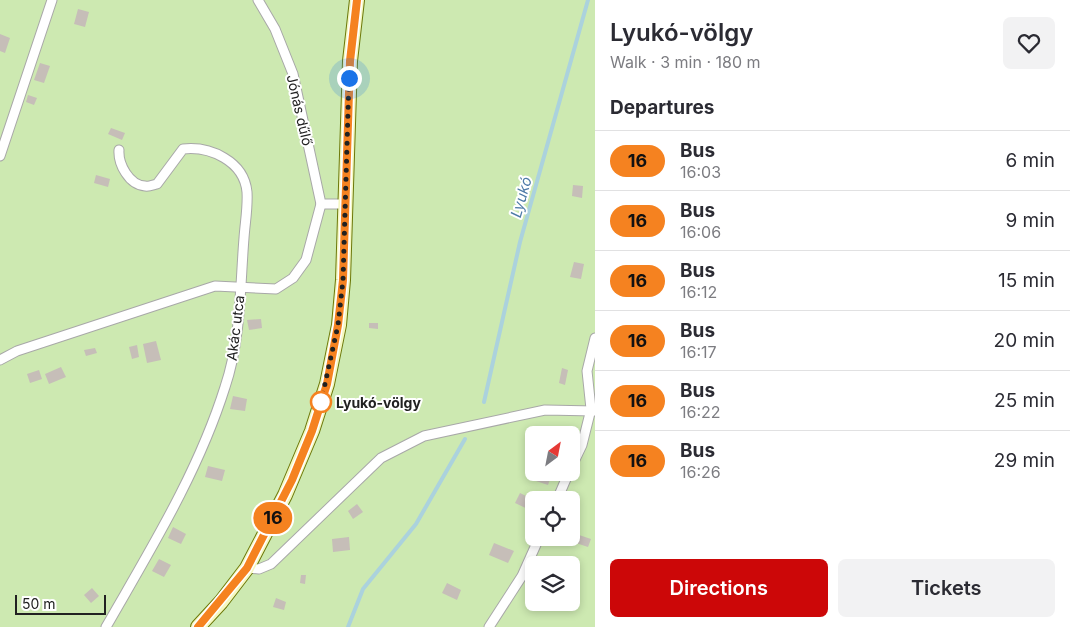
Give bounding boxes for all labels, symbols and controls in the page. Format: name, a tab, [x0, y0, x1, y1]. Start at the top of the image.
button: heart	[1003, 17, 1055, 69]
text: Lyukó-völgy	[610, 18, 753, 47]
text: Walk · 3 min · 180 m	[610, 52, 761, 72]
your location	[337, 66, 362, 91]
street label: Jónás dűlő	[284, 73, 316, 147]
text: Departures	[610, 96, 714, 119]
text: Bus	[680, 139, 715, 162]
text: 6 min	[1005, 149, 1055, 172]
text: 16	[628, 150, 647, 171]
text: 16:03	[680, 162, 721, 182]
water label: Lyukó	[506, 174, 536, 220]
text: Bus	[680, 199, 715, 222]
text: 9 min	[1005, 209, 1055, 232]
text: 16	[628, 210, 647, 231]
text: 16:06	[680, 222, 721, 242]
text: Bus	[680, 259, 715, 282]
text: 15 min	[998, 269, 1055, 292]
text: 16	[628, 270, 647, 291]
text: 16:12	[680, 282, 717, 302]
street label: Akác utca	[223, 294, 247, 362]
text: Bus	[680, 319, 715, 342]
text: 20 min	[994, 329, 1055, 352]
text: 16	[628, 330, 647, 351]
text: 16:17	[680, 342, 717, 362]
text: Bus	[680, 379, 715, 402]
text: 25 min	[994, 389, 1055, 412]
text: 16	[628, 390, 647, 411]
marker: Lyukó-völgy	[310, 391, 332, 413]
place label: Lyukó-völgy	[336, 394, 421, 411]
text: 16:22	[680, 402, 721, 422]
north arrow	[525, 426, 580, 481]
map controls	[525, 426, 580, 611]
text: Bus	[680, 439, 715, 462]
text: 29 min	[994, 449, 1055, 472]
text: 16	[628, 450, 647, 471]
text: 16:26	[680, 462, 721, 482]
button: locate	[525, 491, 580, 546]
line badge: 16	[250, 502, 296, 534]
text: 16	[263, 507, 283, 528]
button: layers	[525, 556, 580, 611]
button: Directions	[610, 559, 828, 617]
button: Tickets	[838, 559, 1055, 617]
scale bar	[15, 592, 106, 615]
text: 50 m	[22, 595, 56, 612]

